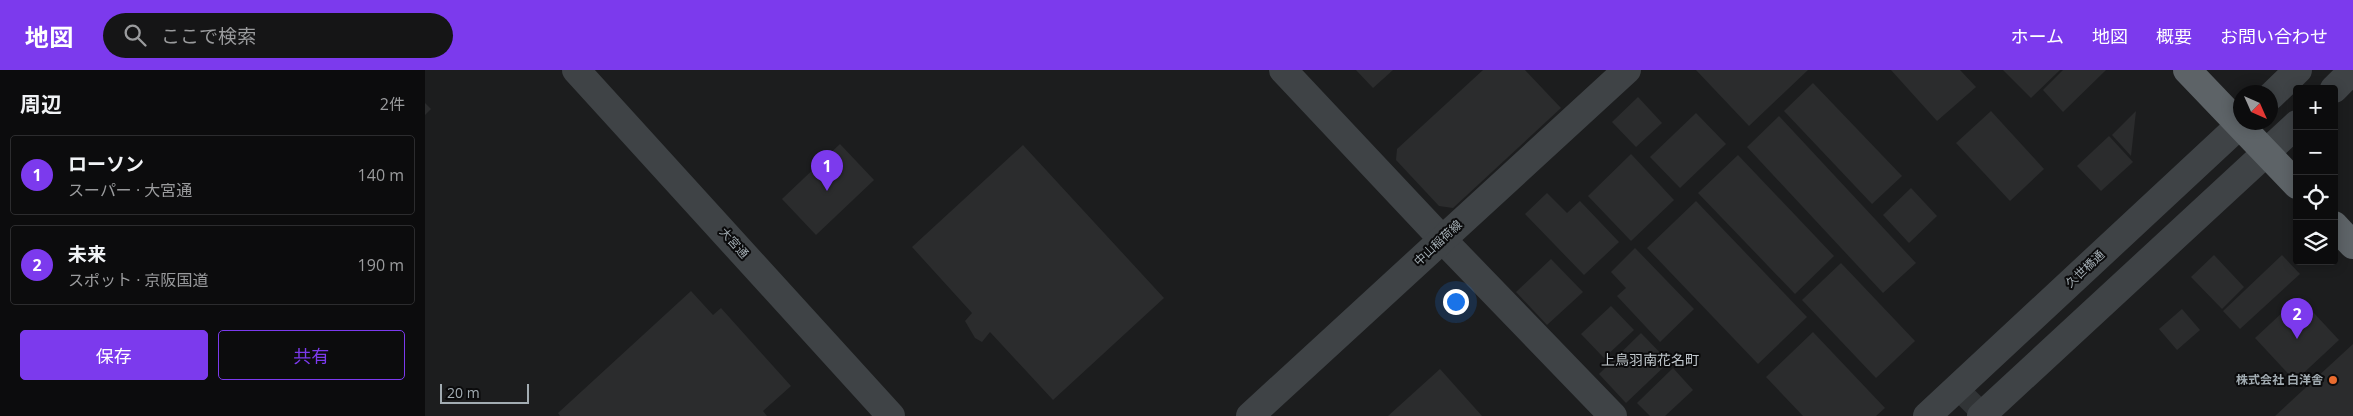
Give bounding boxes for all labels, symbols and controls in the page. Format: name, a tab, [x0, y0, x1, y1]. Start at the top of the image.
search box	[103, 13, 453, 58]
text: 地図	[25, 20, 73, 53]
icon: search	[121, 21, 149, 49]
text: ここで検索	[161, 23, 256, 49]
text: ホーム	[2011, 24, 2064, 48]
text: 地図	[2092, 24, 2128, 48]
text: 概要	[2156, 24, 2192, 48]
text: お問い合わせ	[2220, 24, 2328, 48]
north arrow	[2233, 85, 2278, 130]
map controls	[2293, 85, 2338, 265]
button: +	[2293, 85, 2338, 130]
text: 周辺	[20, 90, 62, 118]
text: 2件	[380, 93, 405, 115]
button: −	[2293, 130, 2338, 175]
pin: 1	[811, 150, 843, 191]
text: ローソン	[68, 151, 144, 177]
text: 1	[32, 164, 42, 186]
text: 140 m	[358, 164, 404, 186]
button: locate	[2293, 175, 2338, 220]
text: スーパー · 大宮通	[68, 179, 192, 201]
street label: 中山稲荷線	[1410, 216, 1465, 269]
button: layers	[2293, 220, 2338, 265]
street label: 大宮通	[716, 224, 753, 262]
text: 未来	[68, 241, 106, 267]
street label: 久世橋通	[2061, 246, 2108, 291]
text: 2	[32, 254, 42, 276]
text: 190 m	[358, 254, 404, 276]
text: スポット · 京阪国道	[68, 269, 209, 291]
your location	[1443, 289, 1469, 315]
pin: 2	[2281, 298, 2313, 339]
button: 保存	[20, 330, 208, 380]
button: 共有	[218, 330, 405, 380]
district label: 上鳥羽南花名町	[1601, 350, 1699, 369]
place label: 株式会社 白洋舎	[2236, 371, 2323, 388]
marker: 株式会社 白洋舎	[2327, 374, 2339, 386]
scale bar	[440, 381, 529, 404]
text: 20 m	[447, 383, 480, 402]

